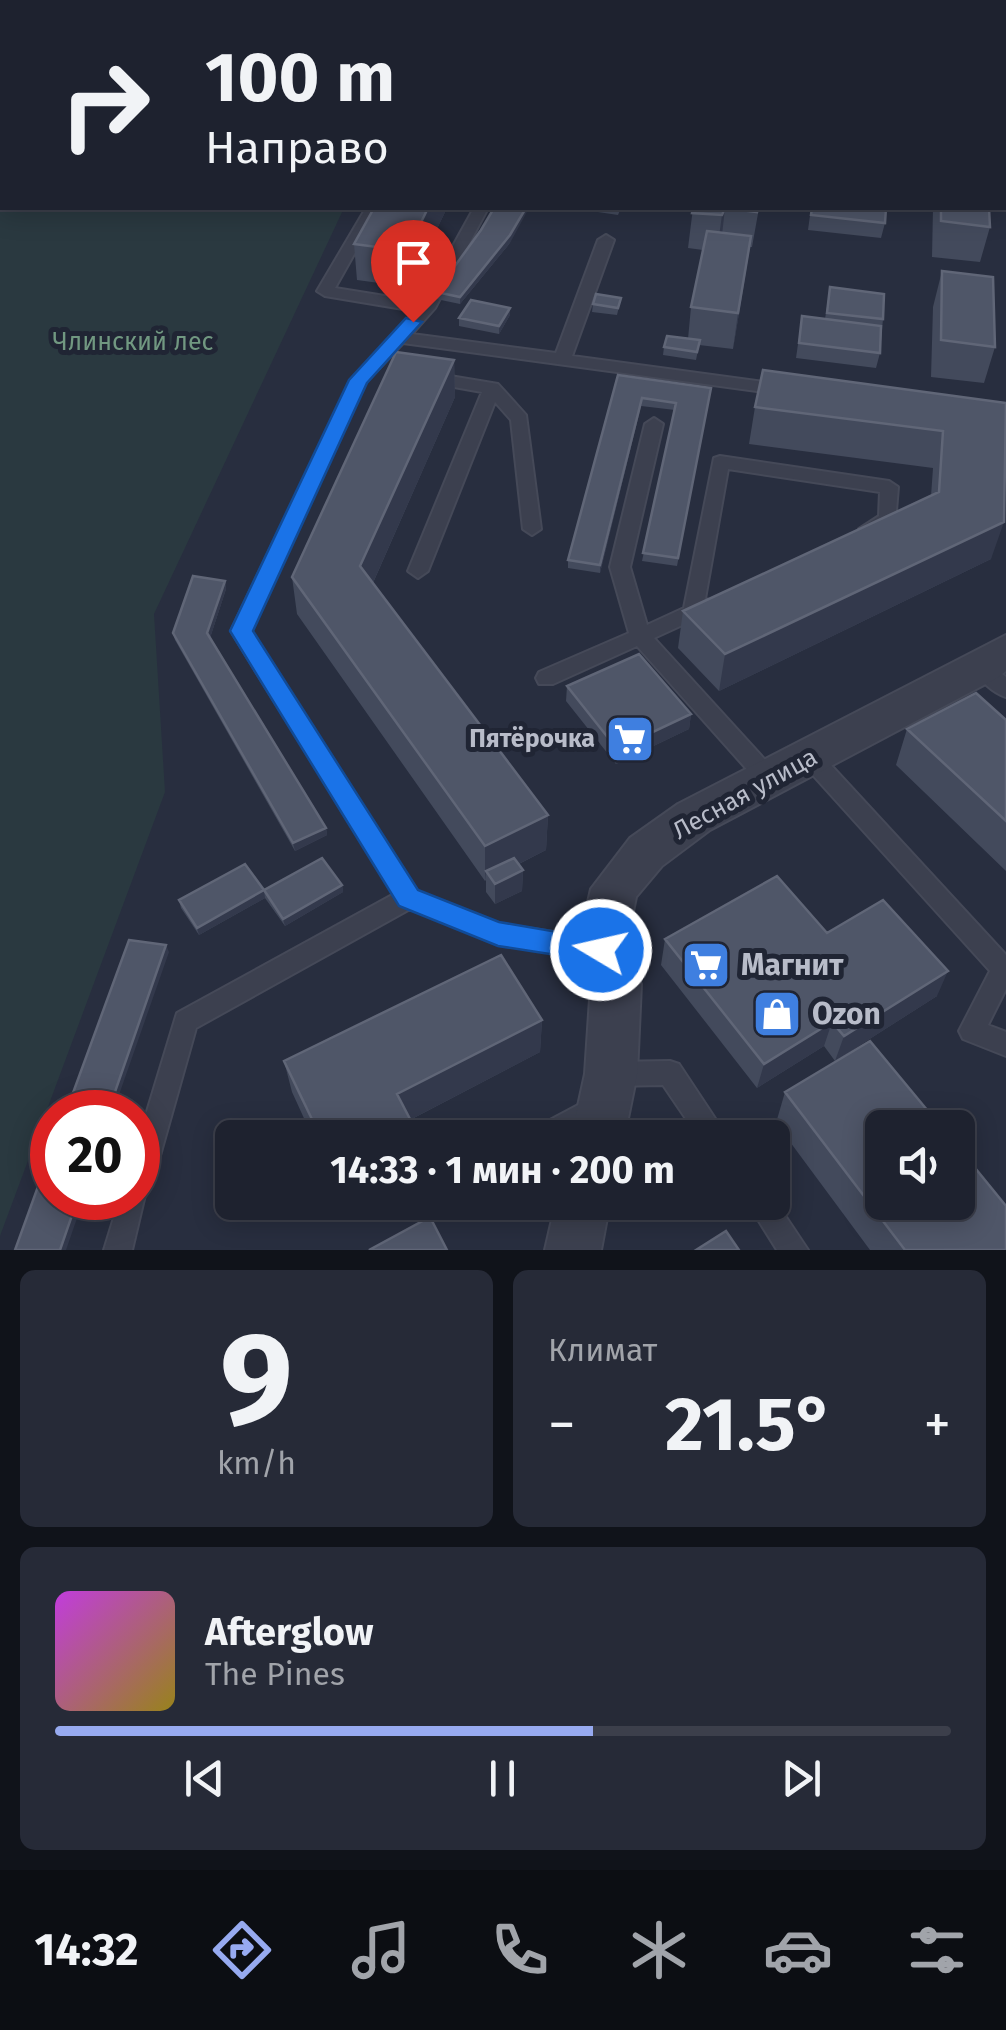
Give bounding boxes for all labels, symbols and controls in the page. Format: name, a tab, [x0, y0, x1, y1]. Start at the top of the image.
text: 100 m	[205, 36, 395, 120]
icon: right	[40, 40, 170, 170]
text: Направо	[205, 121, 389, 175]
pin	[371, 220, 456, 323]
icon: arrive	[386, 235, 441, 290]
park label: Члинский лес	[52, 327, 214, 357]
supermarket icon: Пятёрочка	[604, 713, 656, 765]
place label: Пятёрочка	[469, 724, 595, 754]
street label: Лесная улица	[668, 742, 822, 846]
position arrow	[549, 898, 653, 1002]
supermarket icon: Магнит	[680, 939, 732, 991]
place label: Магнит	[741, 947, 844, 983]
shop icon: Ozon	[751, 988, 803, 1040]
place label: Ozon	[812, 996, 881, 1032]
speed limit sign: 20	[30, 1090, 160, 1220]
map controls	[865, 1110, 975, 1220]
button: sound	[865, 1110, 975, 1220]
text: 14:33 · 1 мин · 200 m	[330, 1147, 675, 1193]
text: 9	[220, 1301, 293, 1457]
text: Климат	[548, 1331, 657, 1369]
text: 21.5°	[665, 1380, 834, 1470]
text: −	[548, 1392, 576, 1458]
text: +	[924, 1392, 951, 1458]
text: km/h	[217, 1444, 296, 1482]
text: Afterglow	[205, 1609, 373, 1655]
text: The Pines	[205, 1655, 345, 1693]
icon: previous	[177, 1751, 232, 1806]
icon: pause	[475, 1751, 530, 1806]
icon: next	[774, 1751, 829, 1806]
icon: directions	[207, 1915, 277, 1985]
icon: music	[346, 1915, 416, 1985]
icon: phone	[485, 1915, 555, 1985]
icon: climate	[624, 1915, 694, 1985]
icon: car	[763, 1915, 833, 1985]
icon: filters	[902, 1915, 972, 1985]
text: 14:32	[34, 1923, 138, 1977]

